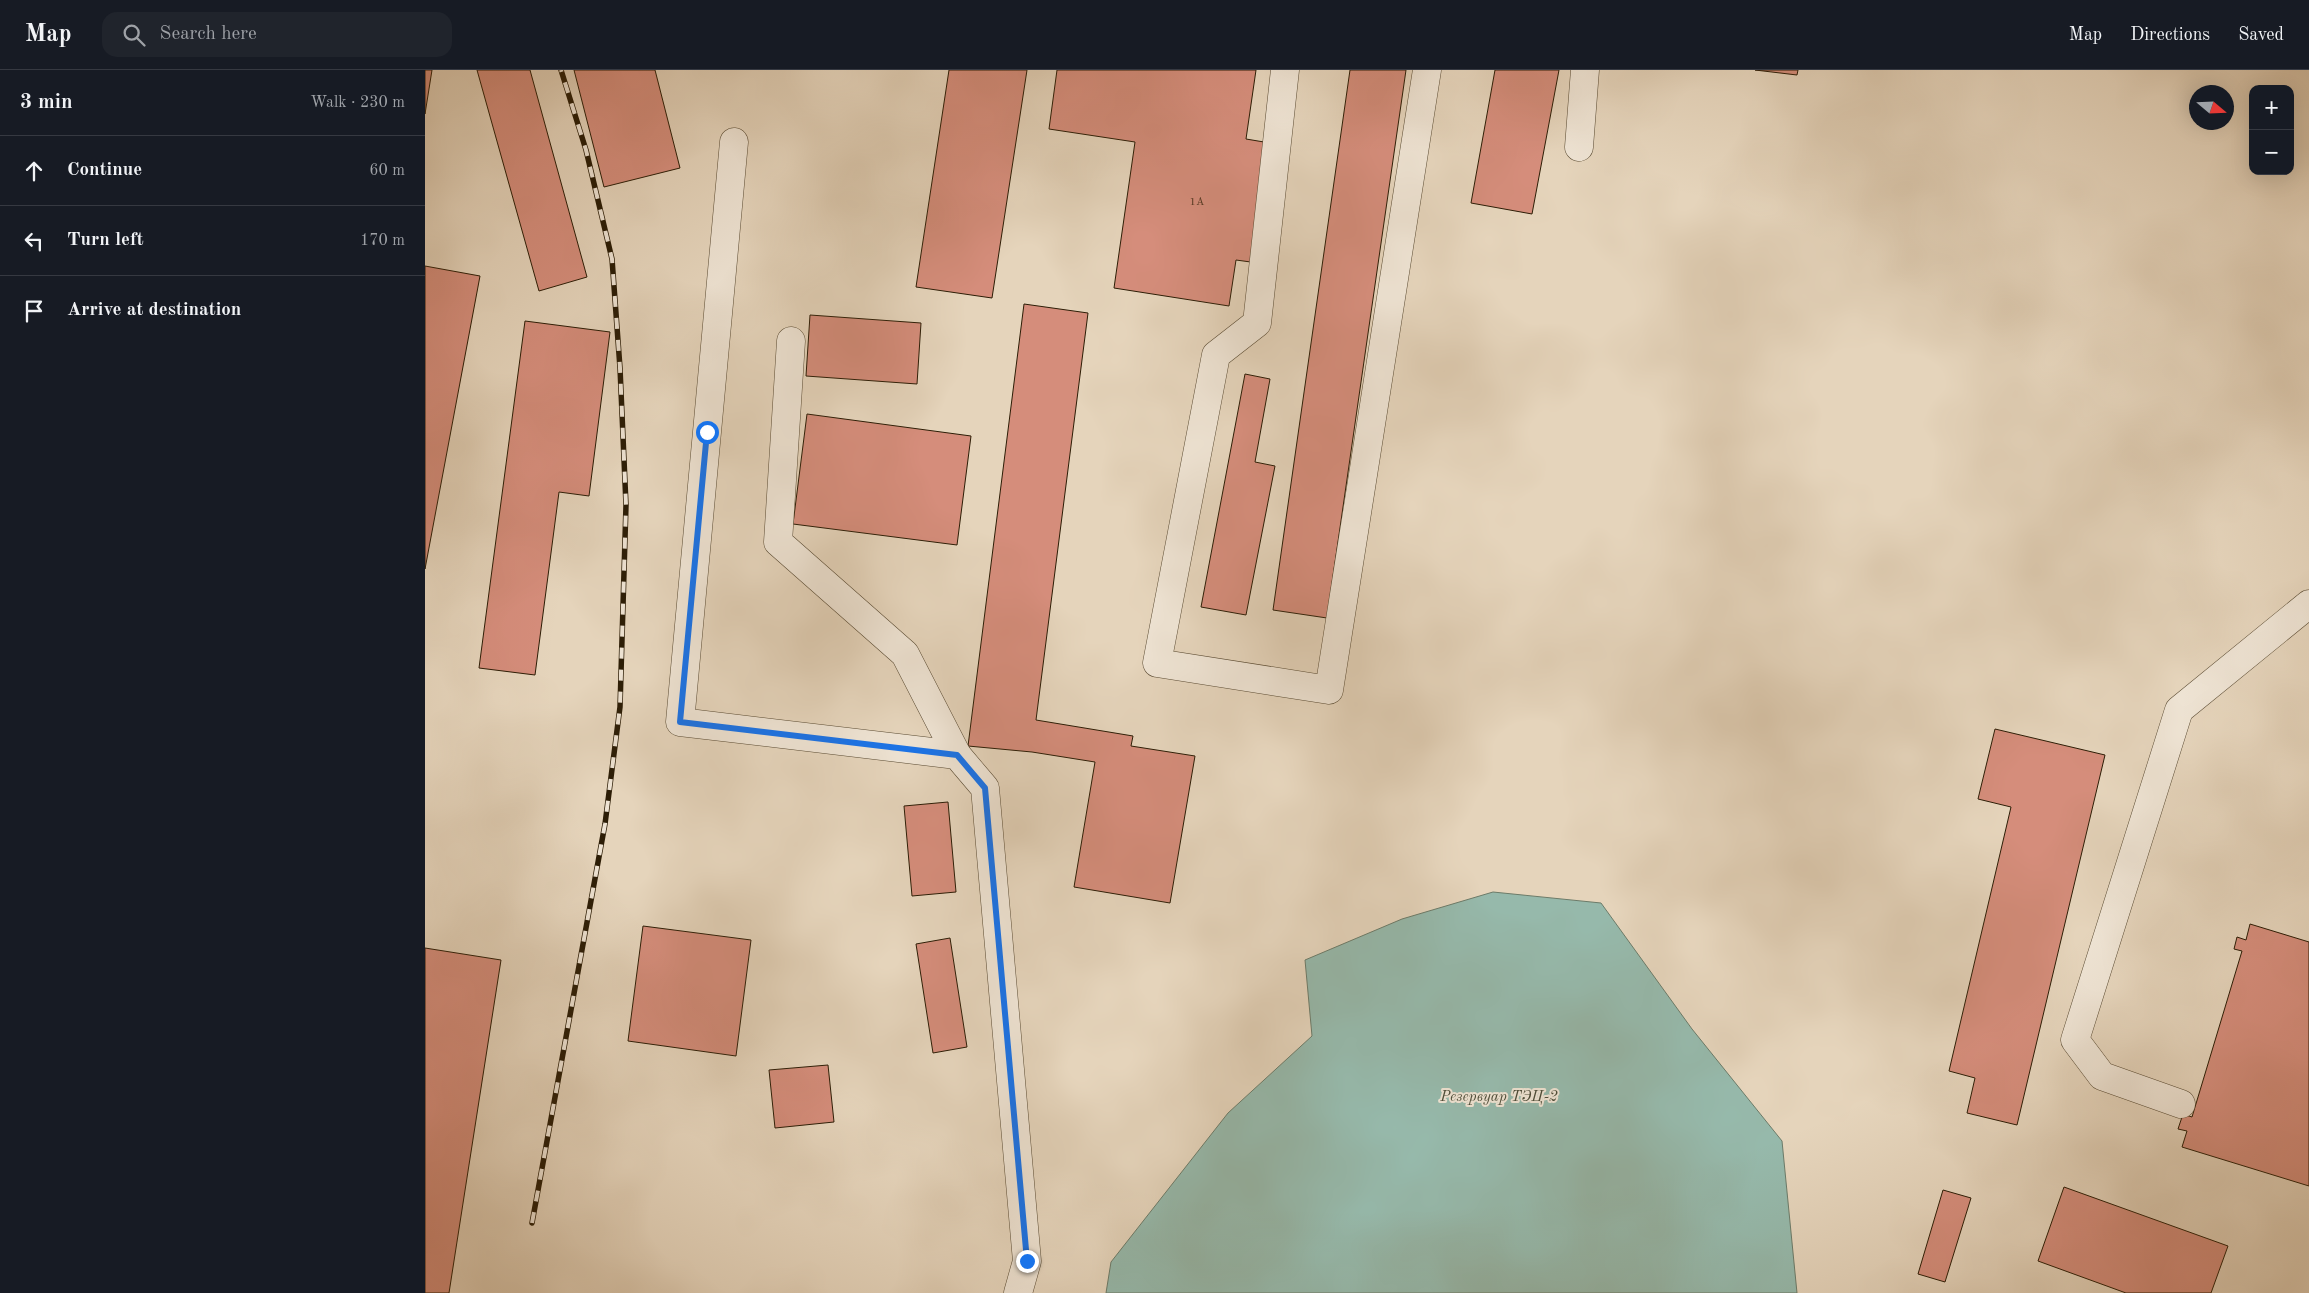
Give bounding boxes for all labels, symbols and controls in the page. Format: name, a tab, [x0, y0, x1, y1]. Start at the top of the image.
search box	[102, 12, 452, 57]
icon: search	[120, 21, 148, 49]
text: Map	[25, 23, 72, 47]
text: Search here	[160, 25, 257, 44]
text: Map	[2069, 26, 2102, 44]
text: Directions	[2130, 26, 2210, 44]
text: Saved	[2238, 26, 2284, 44]
north arrow	[2189, 85, 2234, 130]
map controls	[2249, 85, 2294, 175]
button: +	[2249, 85, 2294, 130]
text: 3 min	[20, 92, 73, 113]
text: Walk · 230 m	[310, 95, 405, 111]
button: −	[2249, 130, 2294, 175]
icon: ahead	[20, 157, 48, 185]
text: Continue	[67, 161, 142, 180]
text: 60 m	[369, 163, 405, 179]
house number: 1А	[1190, 197, 1205, 208]
icon: left	[20, 227, 48, 255]
text: Turn left	[67, 231, 144, 250]
text: 170 m	[360, 233, 405, 249]
icon: arrive	[20, 297, 48, 325]
text: Arrive at destination	[67, 301, 241, 320]
route start	[696, 421, 719, 444]
water label: Резервуар ТЭЦ-2	[1439, 1090, 1558, 1105]
route end	[1016, 1250, 1039, 1273]

